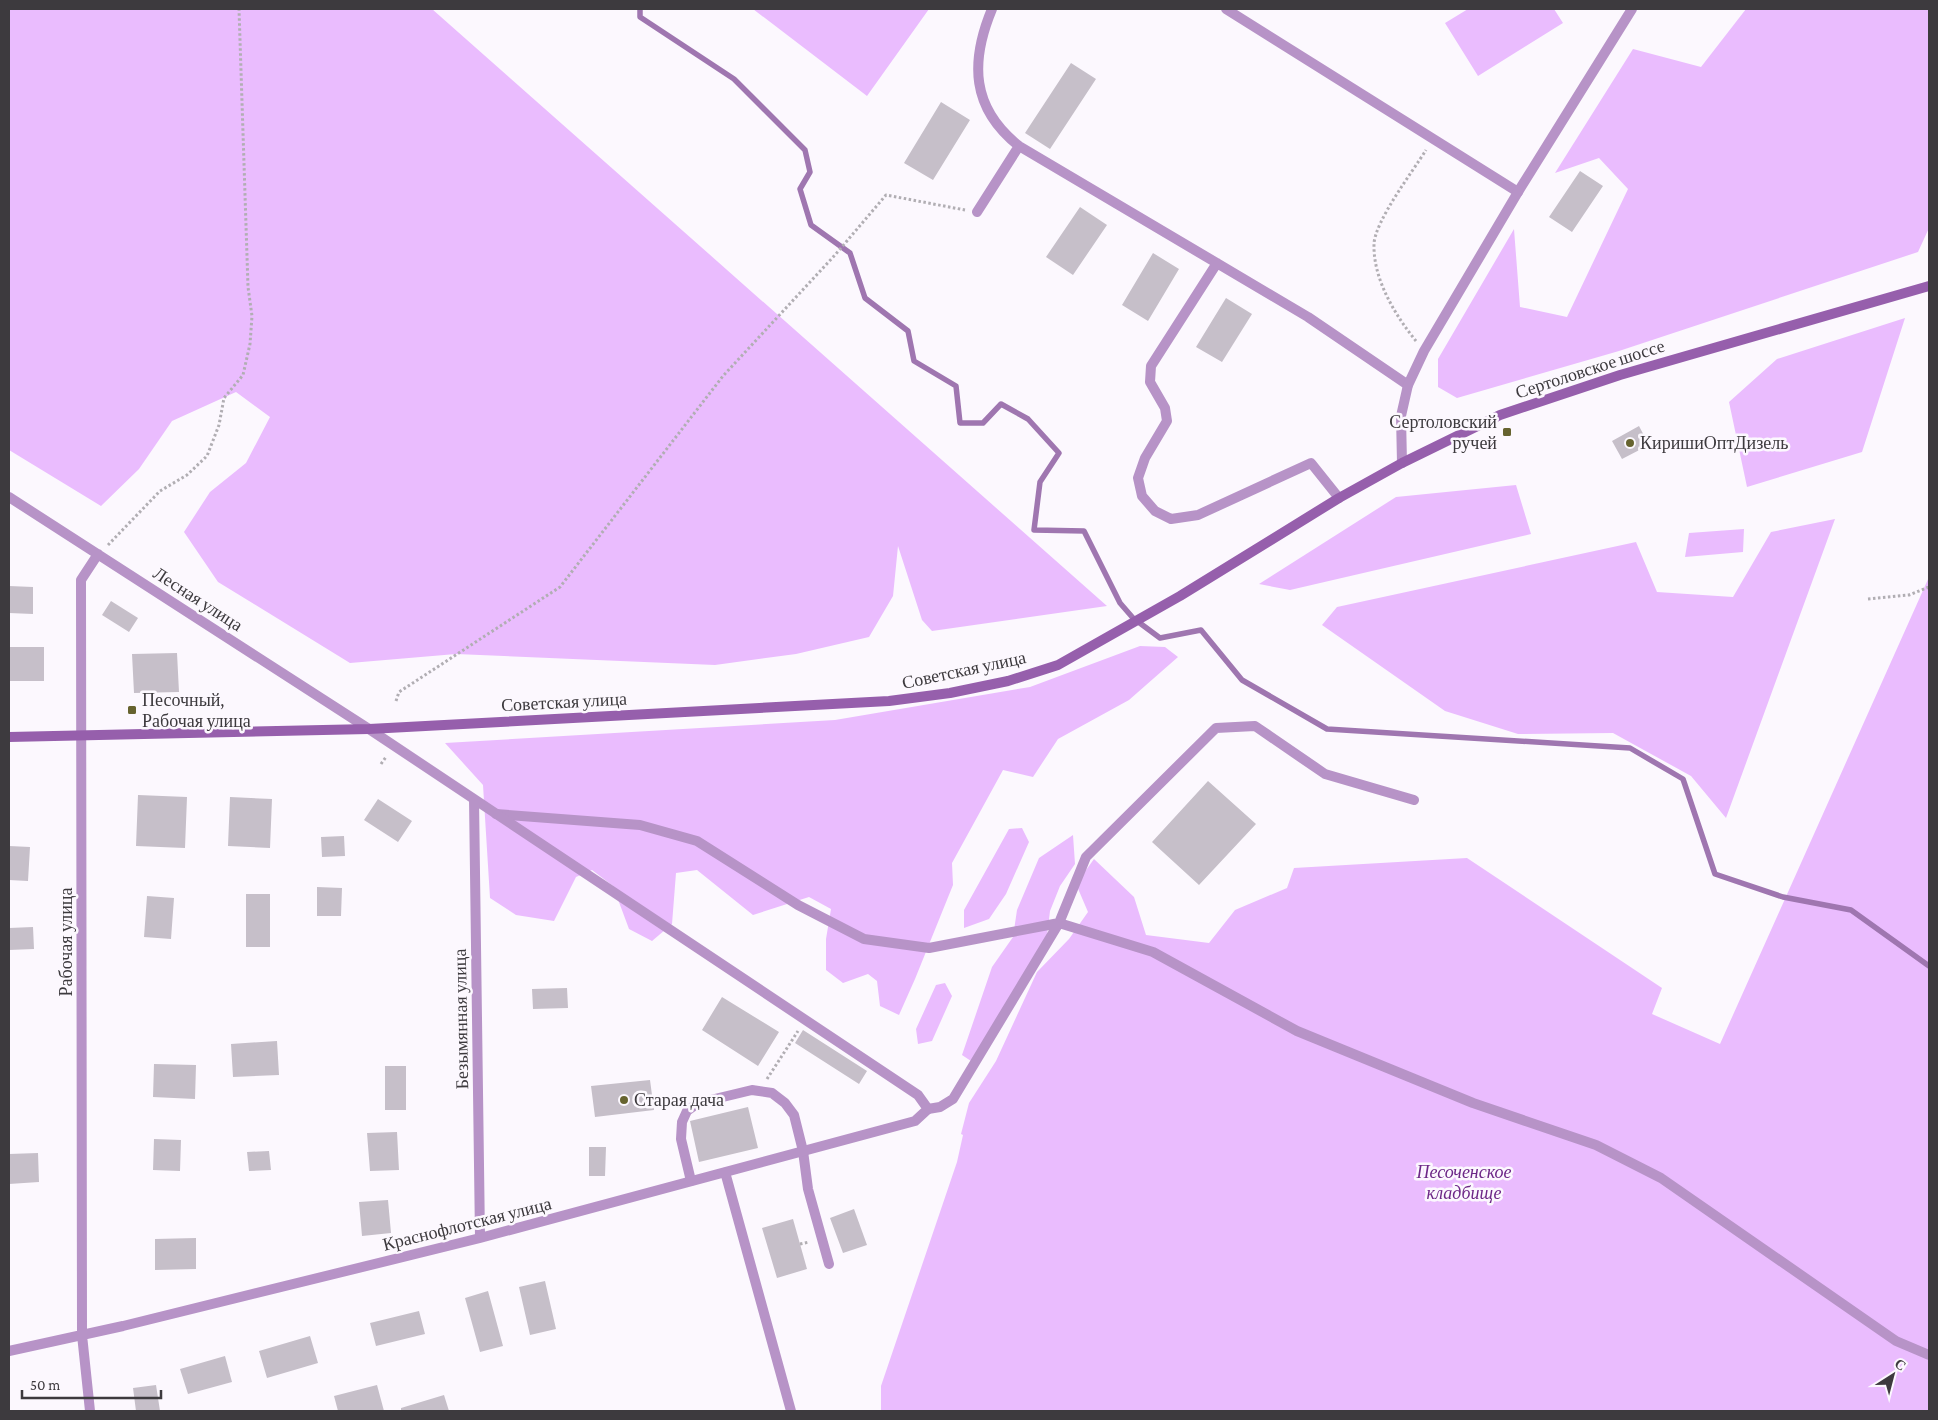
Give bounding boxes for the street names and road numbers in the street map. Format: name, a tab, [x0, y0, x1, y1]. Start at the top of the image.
street label: Сертоловское шоссе	[1513, 335, 1667, 403]
street label: Лесная улица	[150, 563, 246, 635]
street label: Советская улица	[900, 647, 1028, 693]
street label: Советская улица	[501, 689, 627, 715]
street label: Рабочая улица	[56, 888, 76, 996]
street label: Безымянная улица	[450, 948, 472, 1090]
street label: Краснофлотская улица	[381, 1193, 553, 1255]

